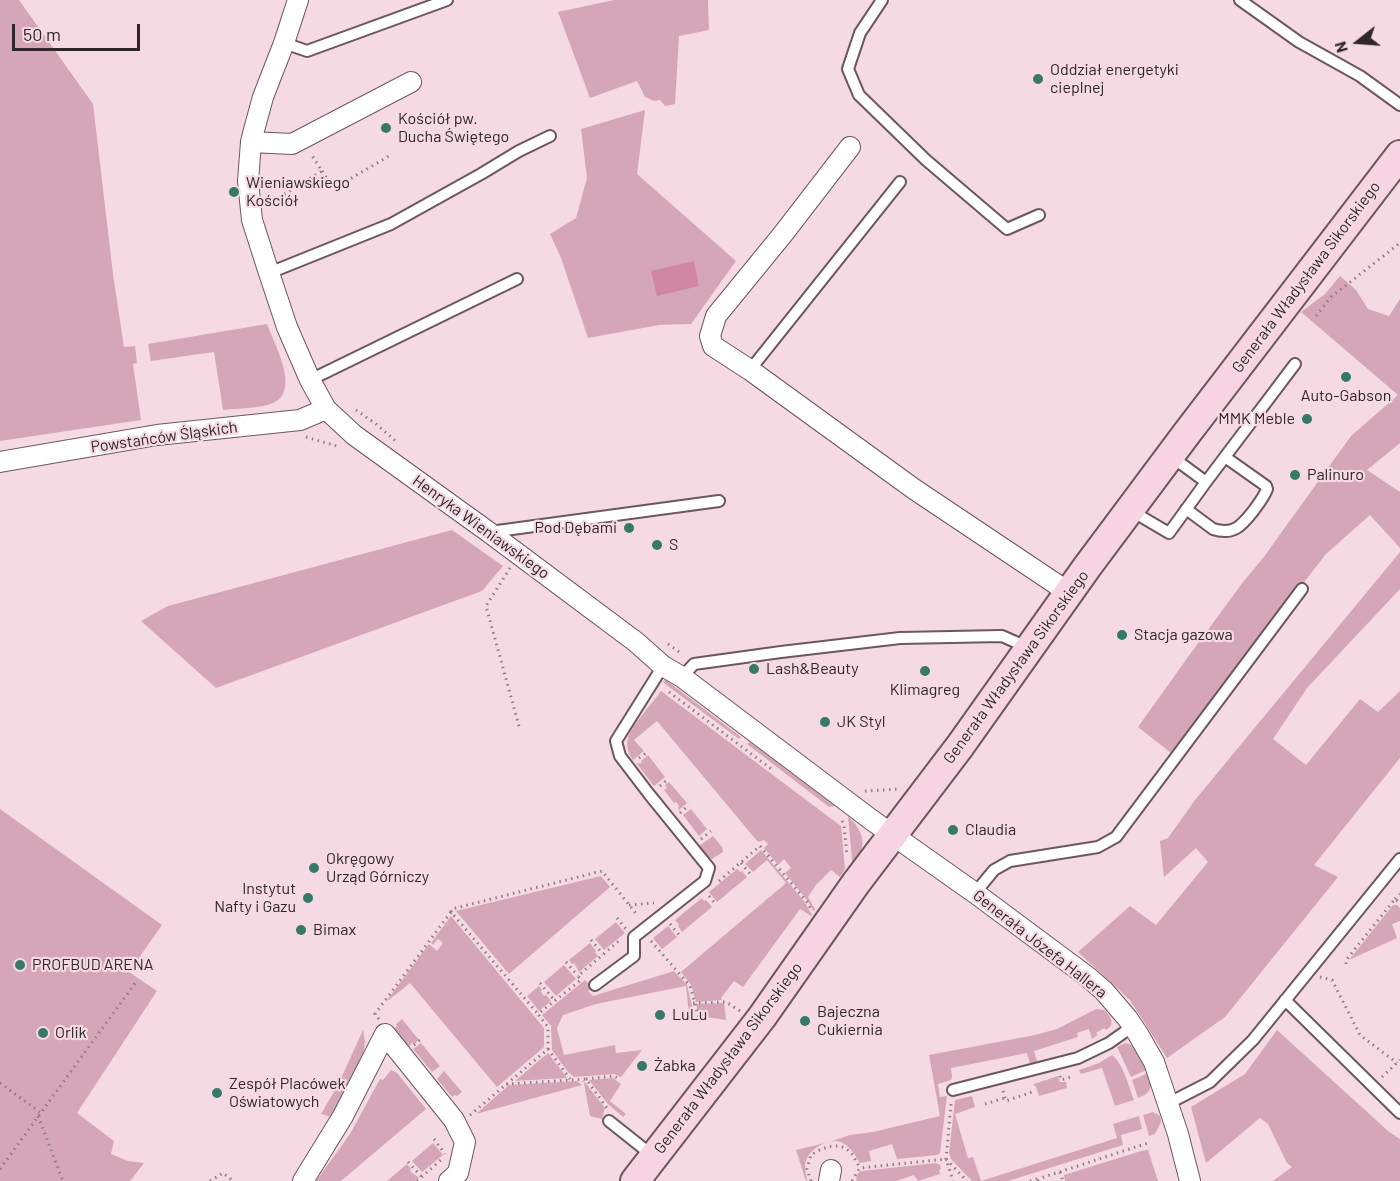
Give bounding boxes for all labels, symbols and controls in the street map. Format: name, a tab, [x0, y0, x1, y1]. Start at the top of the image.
scale bar	[15, 12, 142, 50]
north arrow	[1328, 12, 1388, 72]
text: 50 m	[23, 23, 61, 45]
text: N	[1330, 40, 1351, 55]
place label: Oddział energetyki cieplnej	[1050, 60, 1179, 98]
marker: Oddział energetyki cieplnej	[1031, 72, 1045, 86]
place label: Kościół pw. Ducha Świętego	[398, 109, 509, 147]
marker: Kościół pw. Ducha Świętego	[379, 121, 393, 135]
place label: Wieniawskiego Kościół	[246, 173, 350, 211]
street label: Generała Władysława Sikorskiego	[1228, 178, 1384, 376]
marker: Wieniawskiego Kościół	[227, 185, 241, 199]
marker: Auto-Gabson	[1339, 370, 1353, 384]
place label: Auto-Gabson	[1301, 386, 1391, 406]
place label: MMK Meble	[1218, 409, 1295, 429]
marker: MMK Meble	[1300, 412, 1314, 426]
street label: Powstańców Śląskich	[89, 417, 239, 457]
place label: Palinuro	[1307, 465, 1364, 485]
marker: Palinuro	[1288, 468, 1302, 482]
street label: Henryka Wieniawskiego	[409, 471, 553, 583]
place label: Pod Dębami	[535, 518, 617, 538]
marker: Pod Dębami	[622, 521, 636, 535]
place label: S	[669, 535, 678, 555]
marker: S	[650, 538, 664, 552]
street label: Generała Władysława Sikorskiego	[939, 566, 1093, 768]
place label: Stacja gazowa	[1134, 625, 1233, 645]
marker: Stacja gazowa	[1115, 628, 1129, 642]
place label: Lash&Beauty	[766, 659, 859, 679]
marker: Lash&Beauty	[747, 662, 761, 676]
marker: Klimagreg	[918, 664, 932, 678]
place label: Klimagreg	[890, 680, 960, 700]
place label: JK Styl	[837, 712, 885, 732]
marker: JK Styl	[818, 715, 832, 729]
place label: Claudia	[965, 820, 1016, 840]
marker: Claudia	[946, 823, 960, 837]
place label: Okręgowy Urząd Górniczy	[326, 849, 429, 887]
marker: Okręgowy Urząd Górniczy	[307, 861, 321, 875]
place label: Instytut Nafty i Gazu	[214, 879, 296, 917]
street label: Generała Józefa Hallera	[969, 886, 1111, 1002]
marker: Instytut Nafty i Gazu	[301, 891, 315, 905]
place label: Bimax	[313, 920, 356, 940]
marker: Bimax	[294, 923, 308, 937]
place label: PROFBUD ARENA	[32, 955, 154, 975]
marker: PROFBUD ARENA	[13, 958, 27, 972]
street label: Generała Władysława Sikorskiego	[650, 959, 806, 1157]
place label: Bajeczna Cukiernia	[817, 1002, 883, 1040]
place label: LuLu	[672, 1005, 707, 1025]
marker: LuLu	[653, 1008, 667, 1022]
marker: Bajeczna Cukiernia	[798, 1014, 812, 1028]
place label: Orlik	[55, 1023, 87, 1043]
marker: Orlik	[36, 1026, 50, 1040]
place label: Żabka	[654, 1056, 696, 1076]
marker: Żabka	[635, 1059, 649, 1073]
place label: Zespół Placówek Oświatowych	[229, 1074, 345, 1112]
marker: Zespół Placówek Oświatowych	[210, 1086, 224, 1100]

